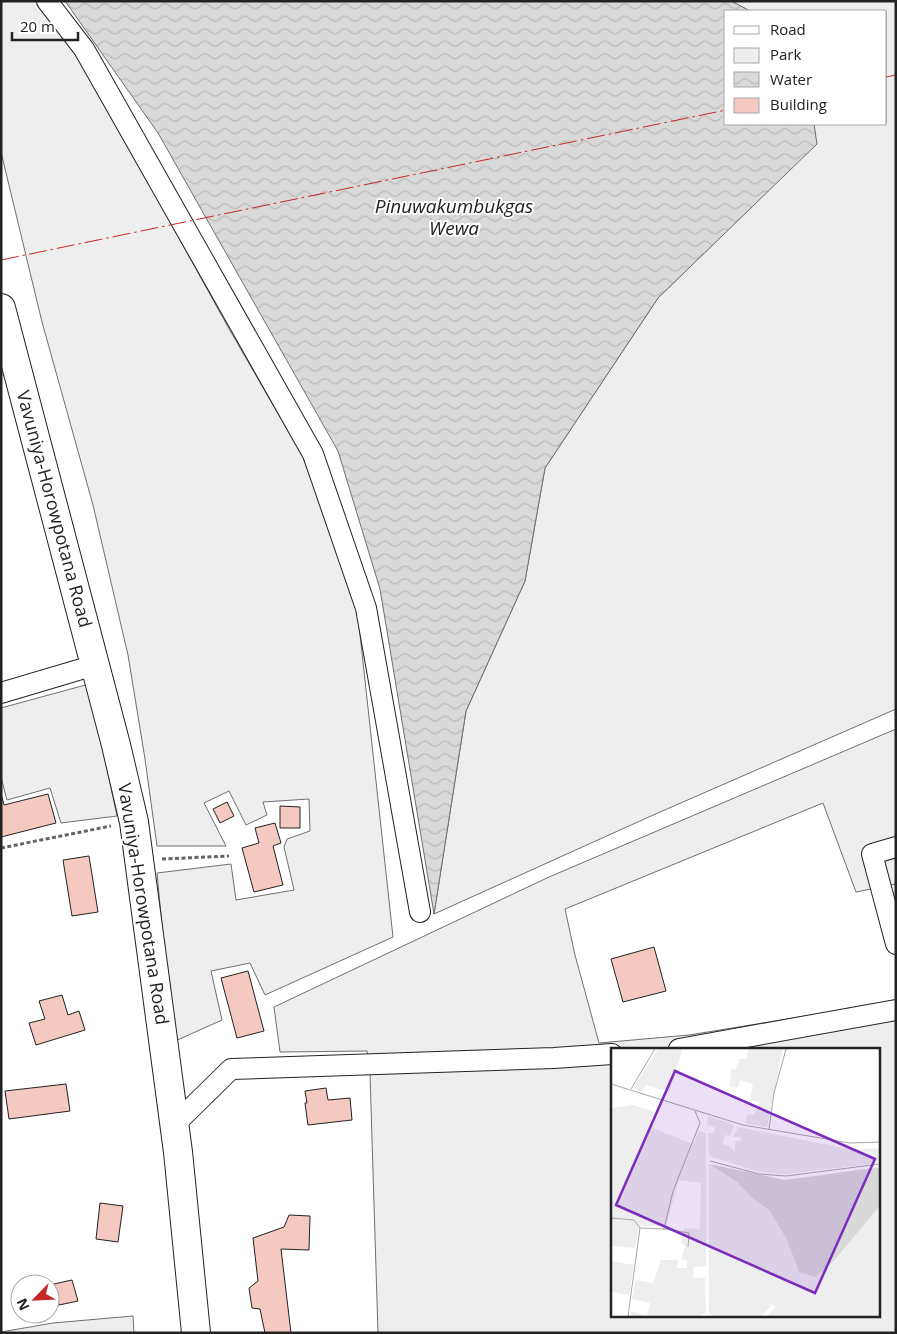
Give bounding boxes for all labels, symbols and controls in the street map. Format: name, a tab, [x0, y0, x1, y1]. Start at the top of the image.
scale bar	[12, 10, 79, 42]
legend	[724, 10, 887, 125]
text: 20 m	[20, 16, 55, 36]
text: Road	[770, 19, 806, 39]
text: Park	[770, 44, 801, 64]
text: Water	[770, 69, 812, 89]
text: Building	[770, 94, 827, 114]
water label: Pinuwakumbukgas Wewa	[375, 193, 533, 241]
street label: Vavuniya-Horowpotana Road	[12, 388, 98, 630]
street label: Vavuniya-Horowpotana Road	[113, 781, 175, 1026]
inset map	[611, 1048, 880, 1316]
north arrow	[10, 1274, 60, 1324]
text: N	[12, 1295, 34, 1314]

